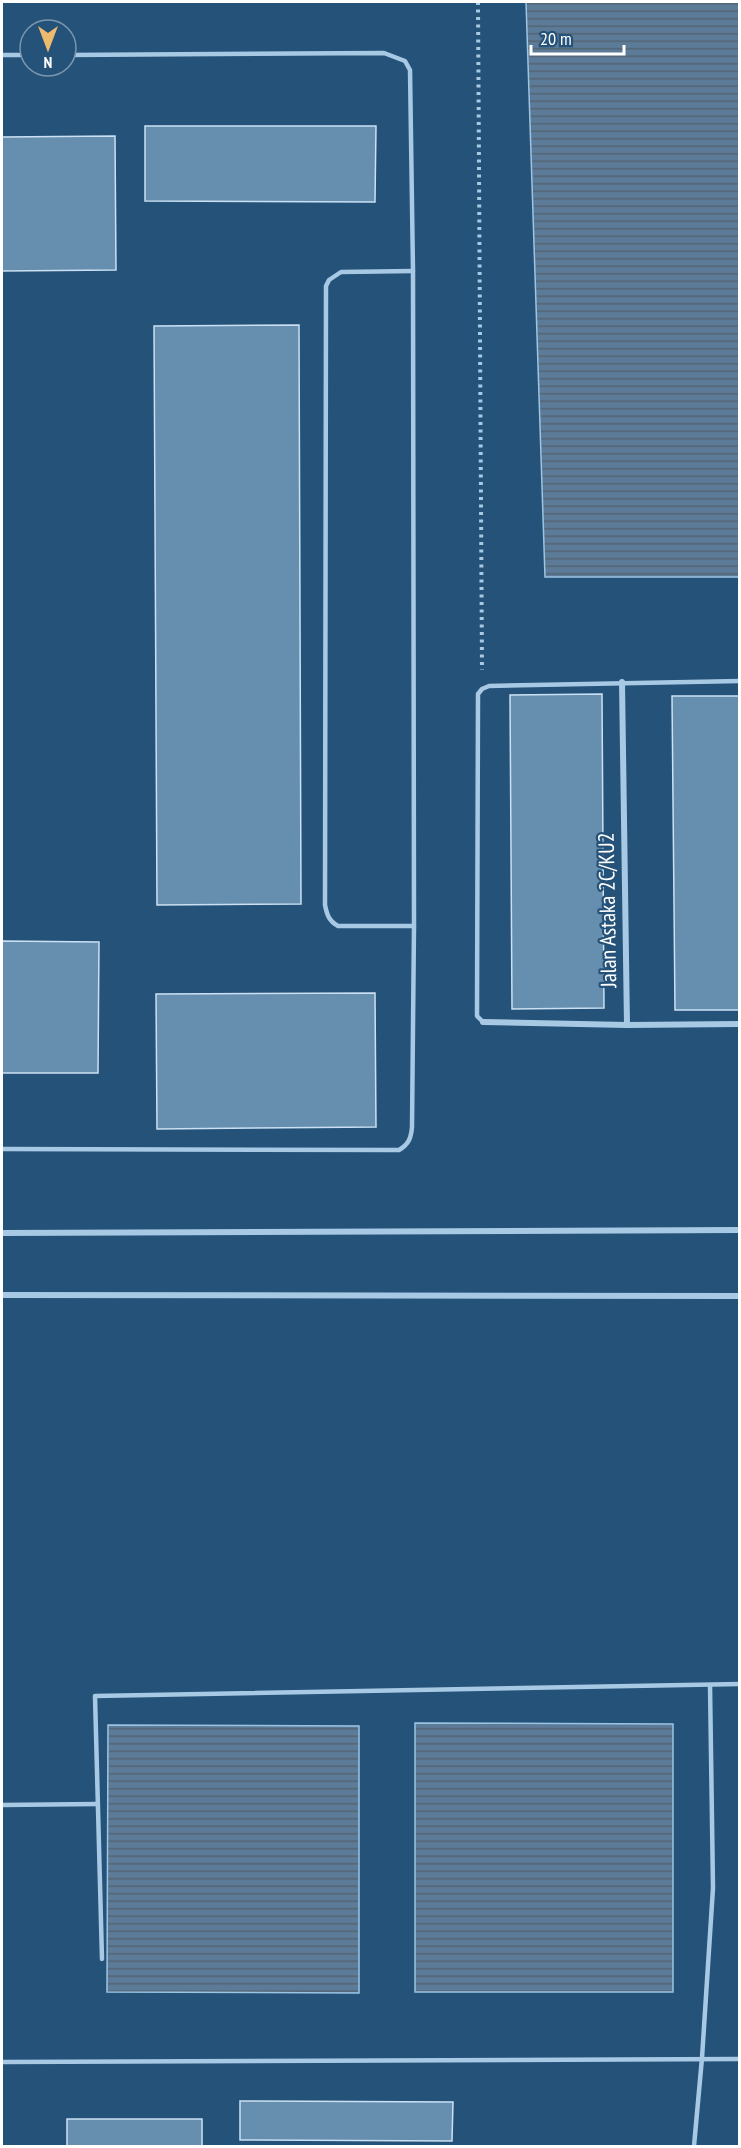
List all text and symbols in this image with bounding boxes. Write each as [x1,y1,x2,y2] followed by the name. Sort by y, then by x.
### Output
[18,18,78,78] north arrow
[531,18,624,56] scale bar
[540,27,572,50] text: 20 m
[44,53,52,73] text: N
[592,832,622,989] street label: Jalan Astaka 2C/KU2

